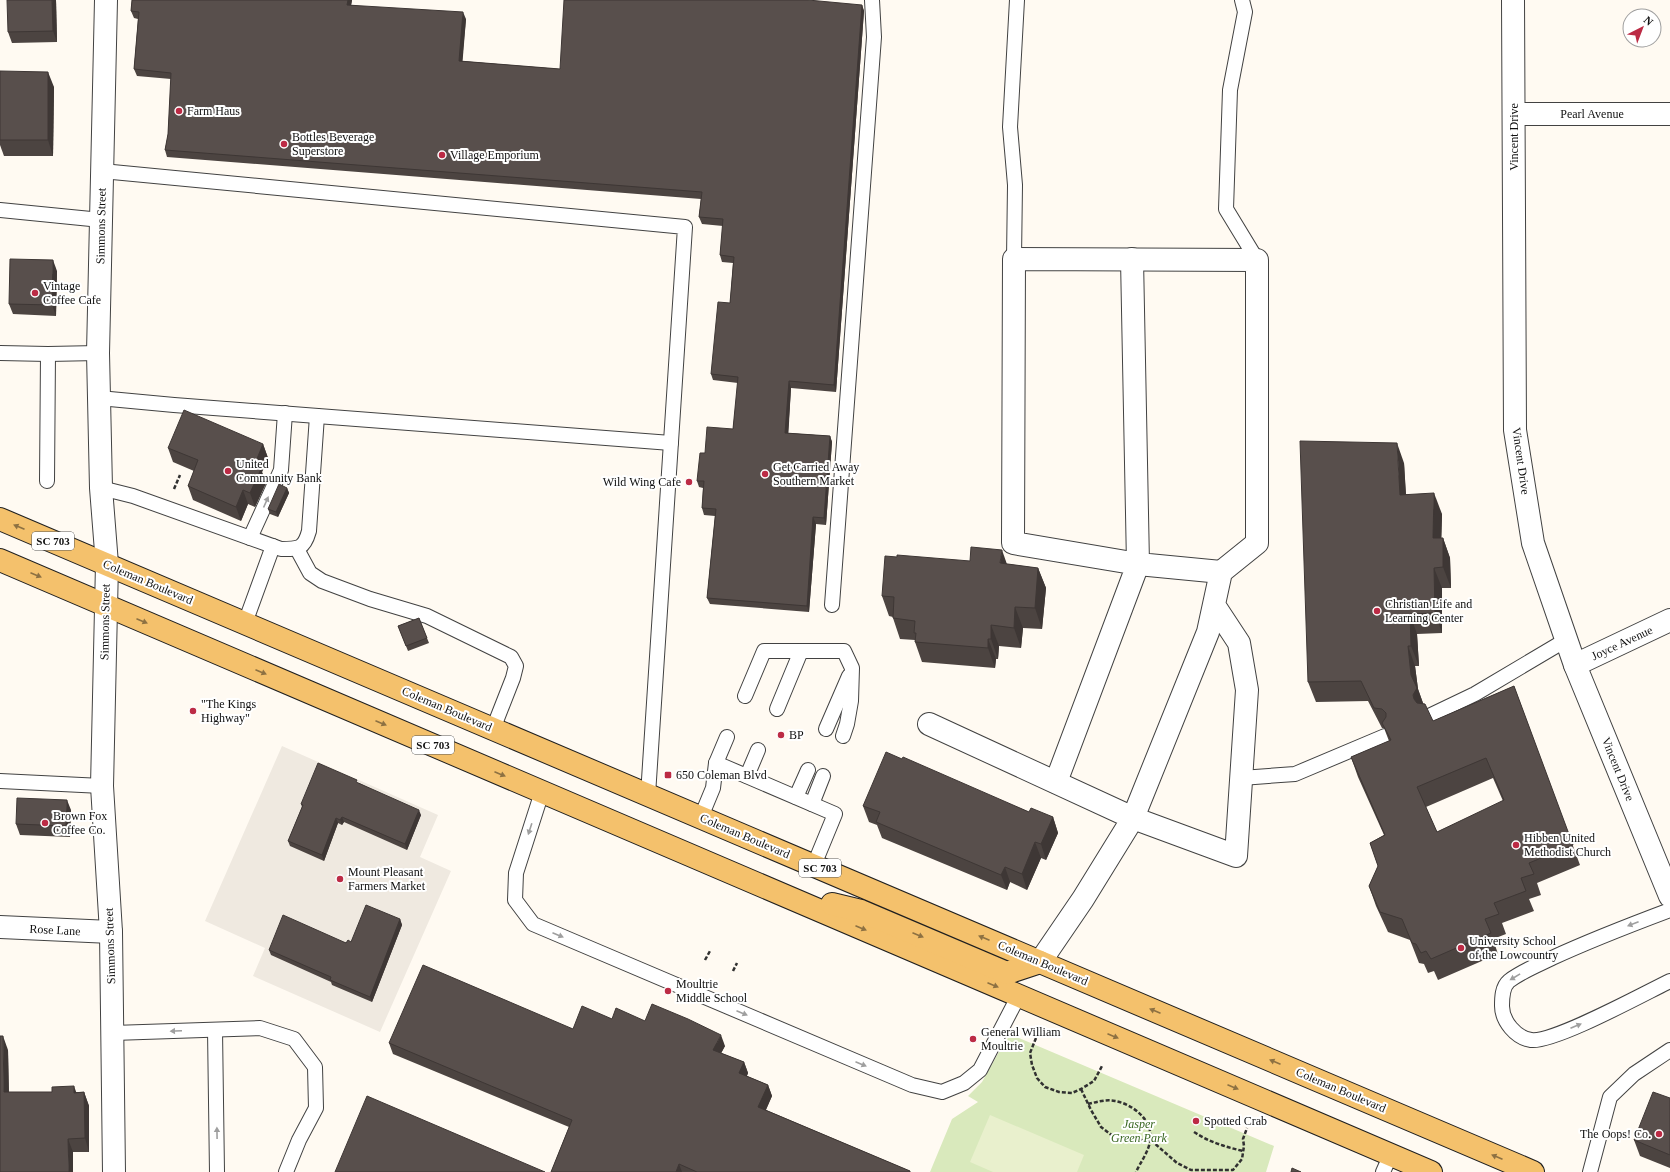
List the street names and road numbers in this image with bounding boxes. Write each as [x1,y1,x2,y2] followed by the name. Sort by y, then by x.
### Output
[1507,103,1521,171] street label: Vincent Drive
[1560,107,1624,121] street label: Pearl Avenue
[93,187,109,264] street label: Simmons Street
[1509,427,1533,495] street label: Vincent Drive
[32,532,74,550] road number: SC 703
[101,557,195,607] street label: Coleman Boulevard
[97,583,113,660] street label: Simmons Street
[1589,623,1655,663] street label: Joyce Avenue
[400,684,494,734] street label: Coleman Boulevard
[1599,735,1637,803] street label: Vincent Drive
[412,736,454,754] road number: SC 703
[698,811,792,861] street label: Coleman Boulevard
[799,859,841,877] road number: SC 703
[102,907,118,984] street label: Simmons Street
[29,922,81,938] street label: Rose Lane
[996,938,1090,988] street label: Coleman Boulevard
[1294,1065,1388,1115] street label: Coleman Boulevard

